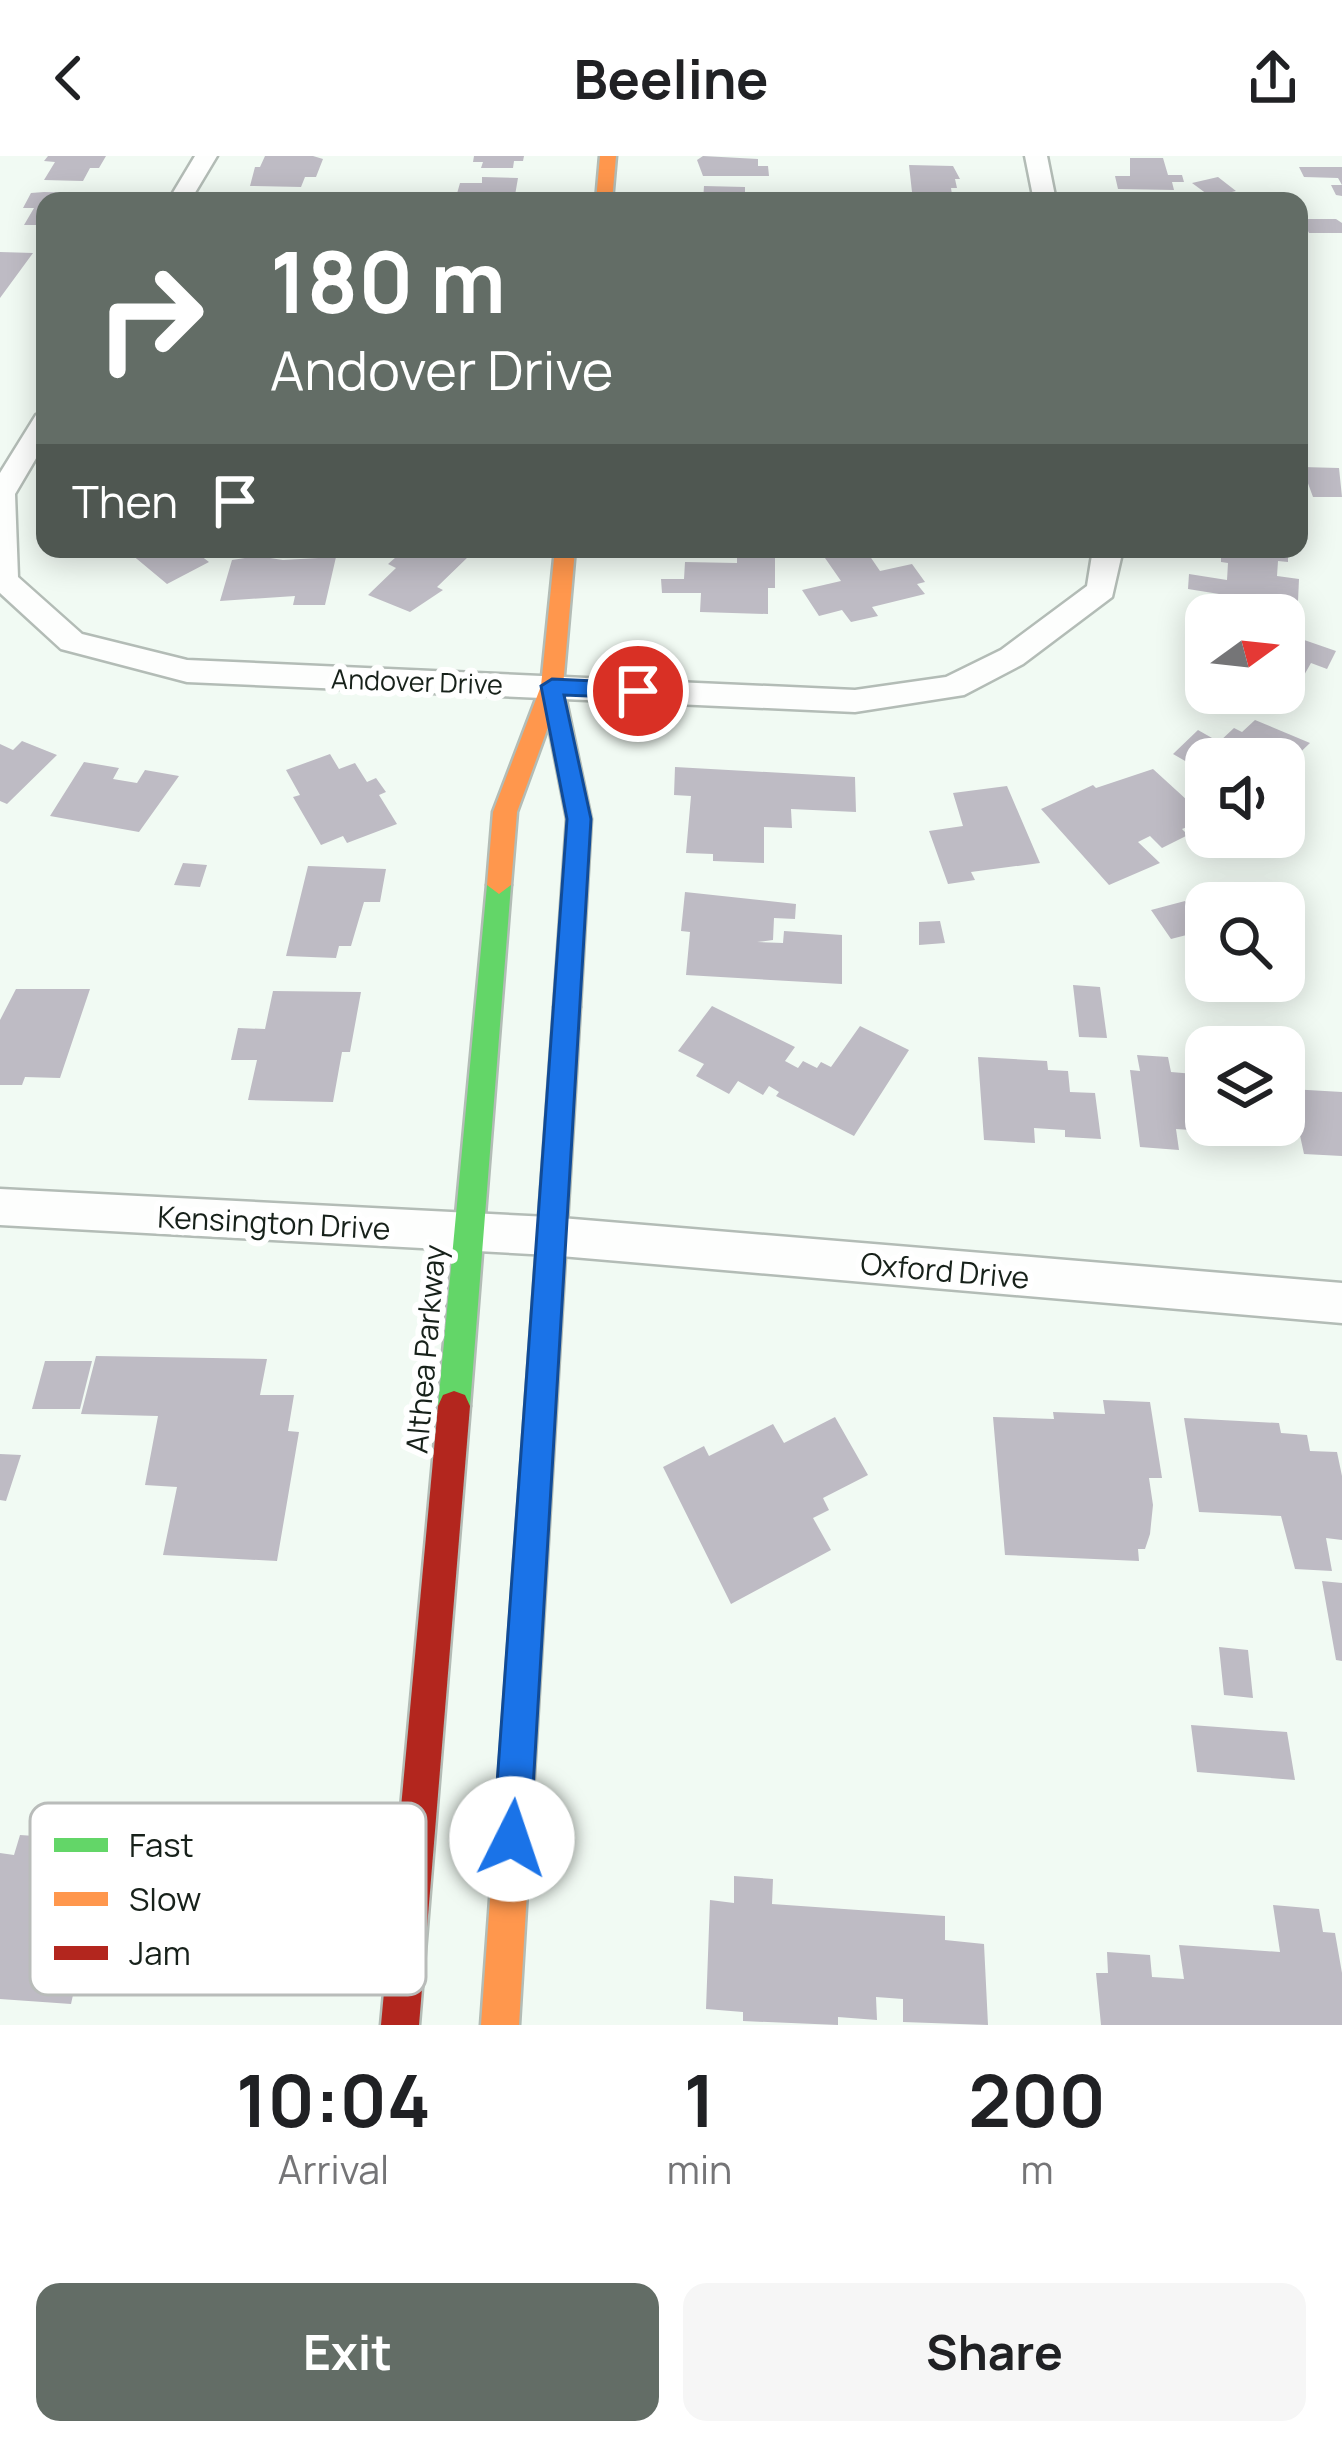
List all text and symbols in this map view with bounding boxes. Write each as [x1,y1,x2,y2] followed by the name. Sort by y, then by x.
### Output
[573,41,769,115] text: Beeline
[36,45,102,111] icon: back
[1240,45,1306,111] icon: share
[270,223,506,338] text: 180 m
[72,240,228,396] icon: right
[270,332,613,406] text: Andover Drive
[202,468,268,534] icon: arrive
[72,470,178,532] text: Then
[1185,594,1305,714] north arrow
[1185,594,1305,1146] map controls
[587,640,689,742] pin
[605,658,671,724] icon: arrive
[331,660,503,702] street label: Andover Drive
[1185,738,1305,858] button: sound
[1185,882,1305,1002] button: search
[1185,1026,1305,1146] button: layers
[157,1195,391,1249] street label: Kensington Drive
[859,1242,1031,1298] street label: Oxford Drive
[395,1243,455,1455] street label: Althea Parkway
[449,1776,575,1902] position arrow
[30,1803,426,1995] legend
[129,1822,194,1867] text: Fast
[129,1876,201,1921] text: Slow
[129,1930,191,1975] text: Jam
[236,2050,431,2149] text: 10:04
[684,2050,715,2149] text: 1
[968,2050,1106,2149] text: 200
[278,2142,389,2196] text: Arrival
[667,2142,732,2196] text: min
[1021,2142,1054,2196] text: m
[36,2283,659,2421] button: Exit
[683,2283,1306,2421] button: Share

